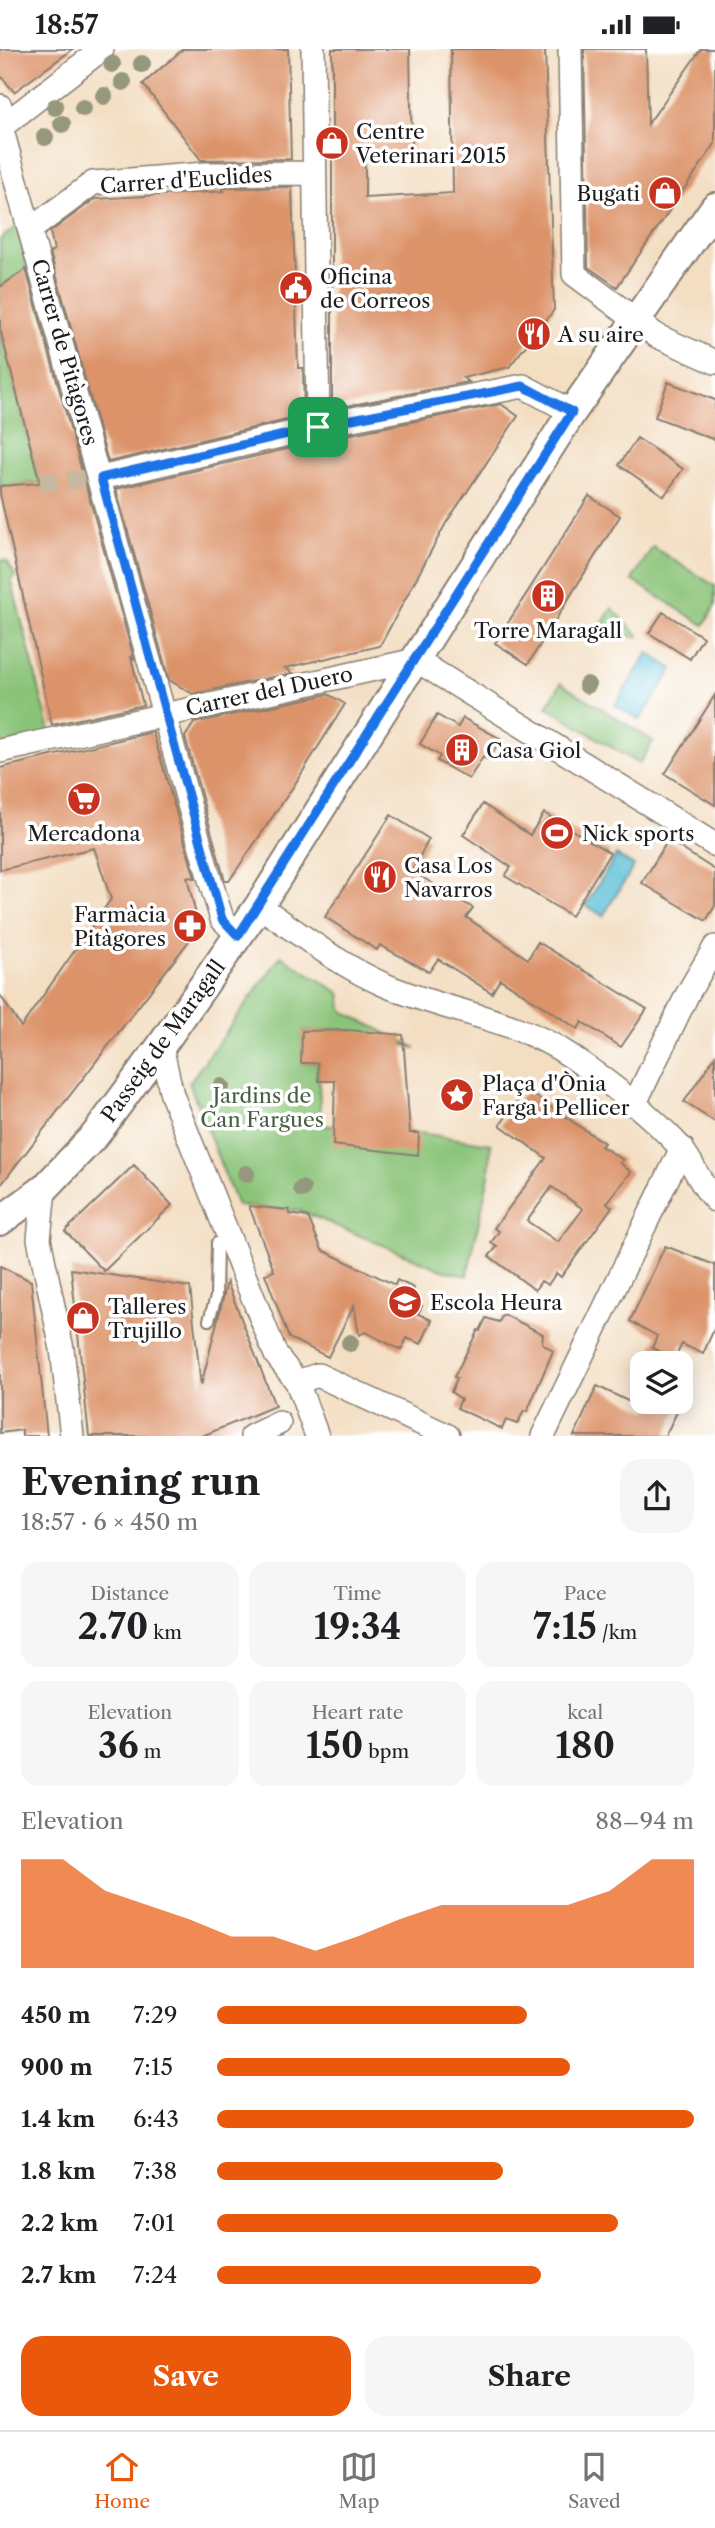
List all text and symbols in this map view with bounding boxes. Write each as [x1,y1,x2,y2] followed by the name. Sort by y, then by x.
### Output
[35,9,98,41] text: 18:57
[355,119,506,168] place label: Centre Veterinari 2015
[313,124,351,162] shop icon: Centre Veterinari 2015
[99,162,273,198] street label: Carrer d'Euclides
[646,174,684,212] shop icon: Bugati
[576,181,640,206] place label: Bugati
[26,256,104,448] street label: Carrer de Pitàgores
[320,264,430,313] place label: Oficina de Correos
[277,269,315,307] public building icon: Oficina de Correos
[515,315,553,353] restaurant icon: A su aire
[557,322,644,347] place label: A su aire
[288,397,348,457] pin
[299,408,337,446] icon: arrive
[529,577,567,615] building icon: Torre Maragall
[474,618,622,643] place label: Torre Maragall
[183,661,355,721] street label: Carrer del Duero
[443,731,481,769] building icon: Casa Giol
[486,738,581,763] place label: Casa Giol
[65,780,103,818] supermarket icon: Mercadona
[538,814,576,852] sports icon: Nick sports
[27,821,141,846] place label: Mercadona
[582,821,694,846] place label: Nick sports
[404,853,493,902] place label: Casa Los Navarros
[361,858,399,896] restaurant icon: Casa Los Navarros
[74,902,167,951] place label: Farmàcia Pitàgores
[171,907,209,945] pharmacy icon: Farmàcia Pitàgores
[96,955,230,1127] street label: Passeig de Maragall
[482,1071,630,1120] place label: Plaça d'Ònia Farga i Pellicer
[438,1076,476,1114] place icon: Plaça d'Ònia Farga i Pellicer
[200,1083,324,1132] park label: Jardins de Can Fargues
[386,1283,424,1321] school or university icon: Escola Heura
[430,1290,563,1315] place label: Escola Heura
[108,1294,187,1343] place label: Talleres Trujillo
[64,1299,102,1337] shop icon: Talleres Trujillo
[630,1351,693,1414] map controls
[630,1351,693,1414] button: layers
[21,1458,261,1505] text: Evening run
[620,1459,694,1533] button: share
[21,1508,198,1536] text: 18:57 · 6 × 450 m
[91,1582,169,1605] text: Distance
[333,1582,382,1605] text: Time
[564,1582,607,1605] text: Pace
[78,1605,148,1648] text: 2.70
[314,1605,401,1648] text: 19:34
[533,1605,597,1648] text: 7:15
[148,1621,182,1644] text: km
[597,1621,637,1644] text: /km
[87,1701,172,1724] text: Elevation
[312,1701,403,1724] text: Heart rate
[567,1701,603,1724] text: kcal
[98,1724,139,1767] text: 36
[306,1724,363,1767] text: 150
[555,1724,615,1767] text: 180
[139,1740,162,1763] text: m
[363,1740,409,1763] text: bpm
[21,1807,124,1835] text: Elevation
[595,1807,694,1835] text: 88–94 m
[21,2001,91,2029] text: 450 m
[133,2001,177,2029] text: 7:29
[21,2053,93,2081] text: 900 m
[133,2053,173,2081] text: 7:15
[21,2105,95,2133] text: 1.4 km
[133,2105,179,2133] text: 6:43
[21,2157,96,2185] text: 1.8 km
[133,2157,177,2185] text: 7:38
[21,2209,98,2237] text: 2.2 km
[133,2209,175,2237] text: 7:01
[21,2261,97,2289] text: 2.7 km
[133,2261,177,2289] text: 7:24
[21,2336,351,2416] button: Save
[365,2336,694,2416] button: Share
[94,2448,150,2513] tab: Home
[339,2448,379,2513] tab: Map
[568,2448,621,2513] tab: Saved

